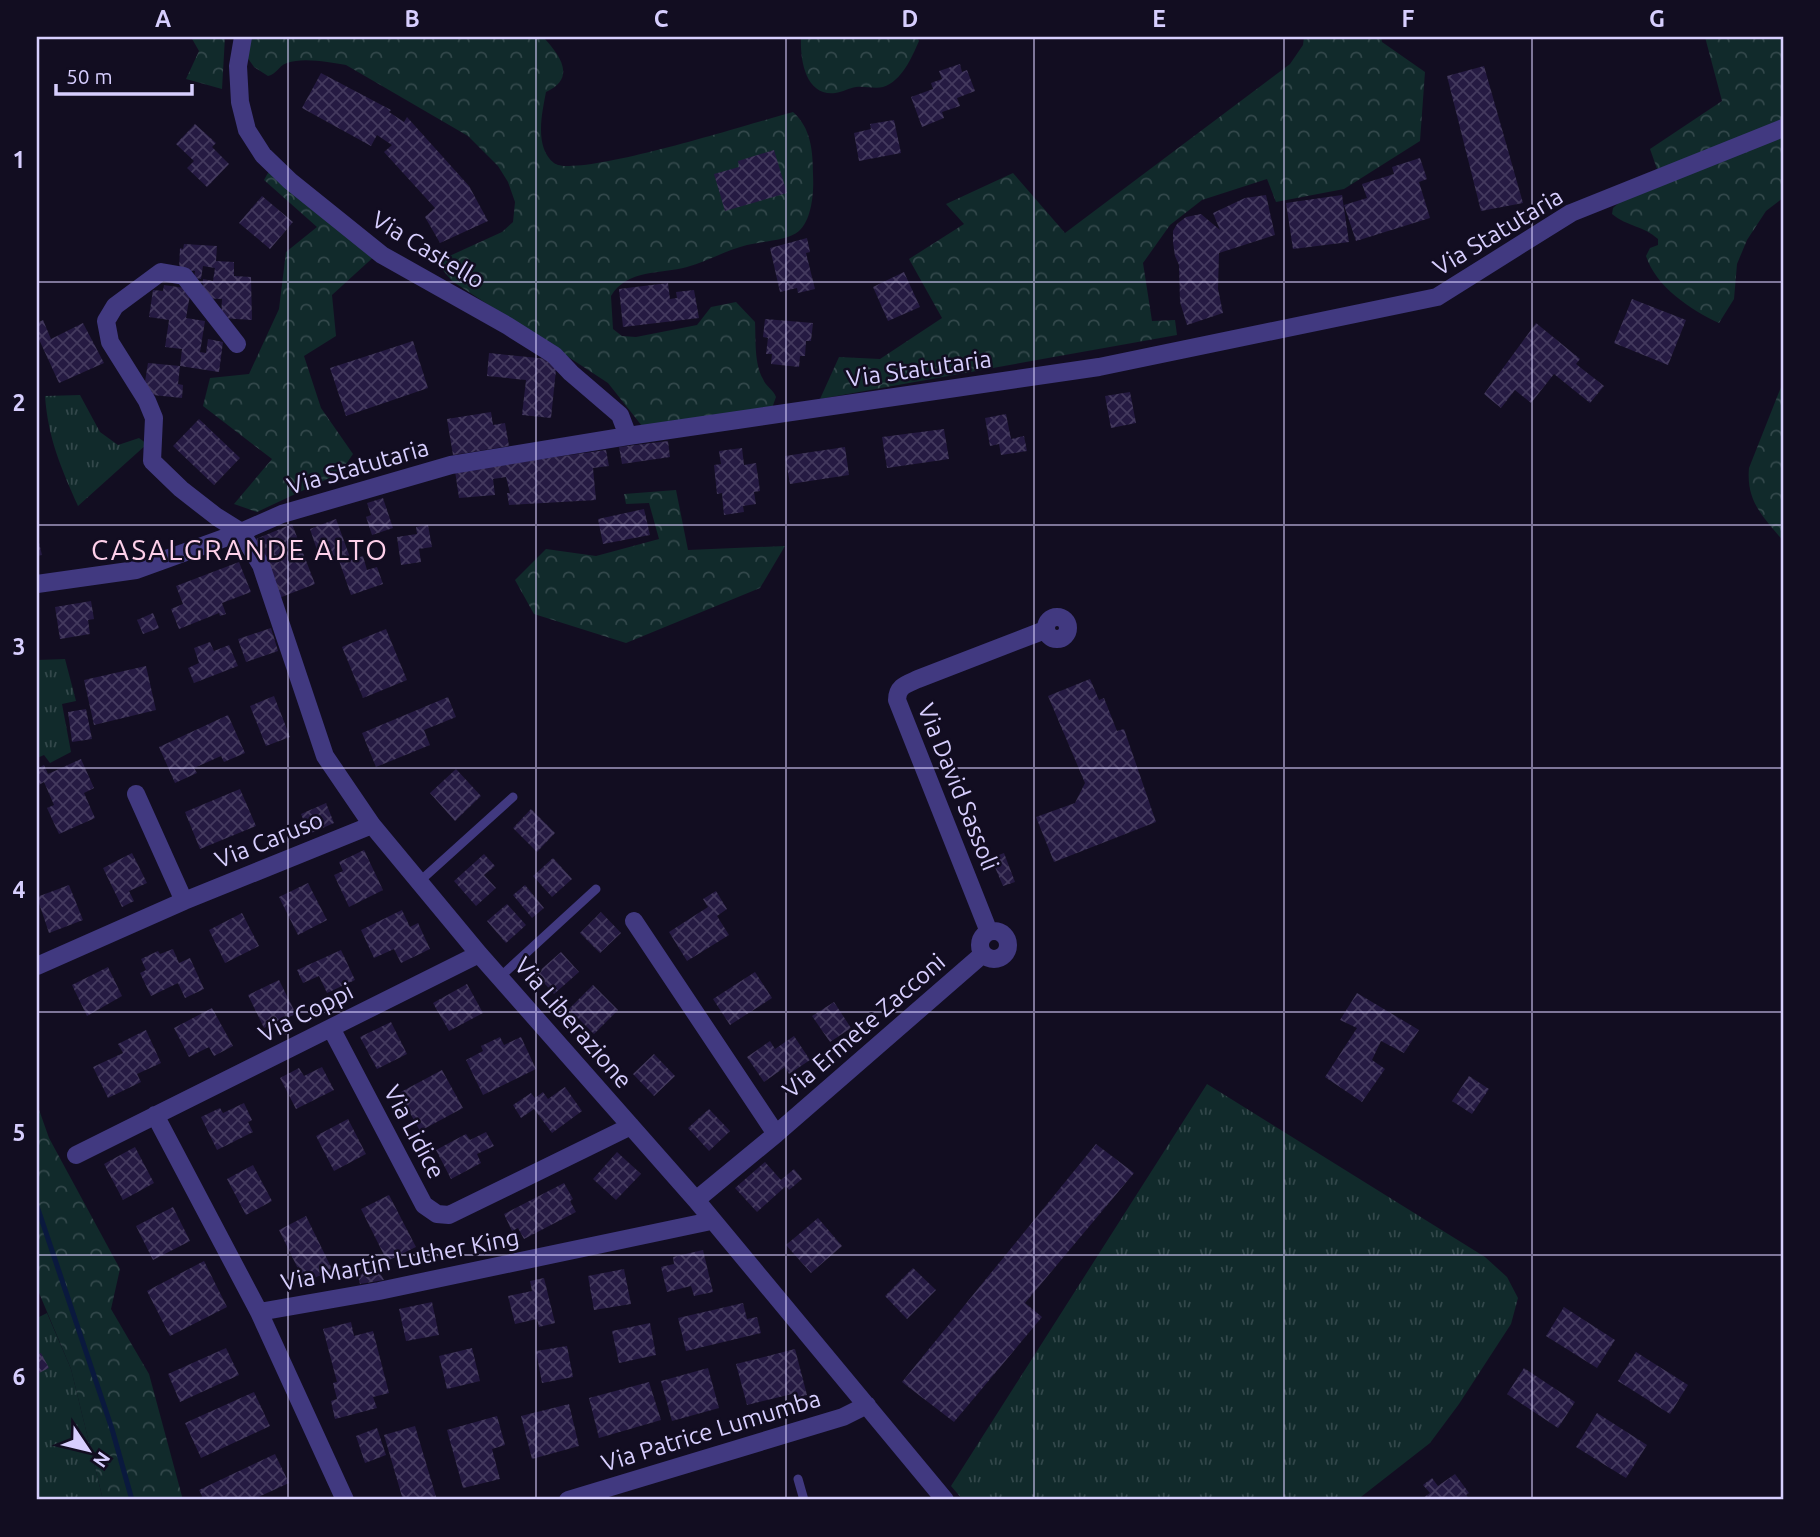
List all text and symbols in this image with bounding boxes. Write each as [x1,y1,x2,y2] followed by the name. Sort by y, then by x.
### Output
[155,6,171,31] text: A
[404,6,420,31] text: B
[654,6,669,31] text: C
[902,6,918,31] text: D
[1152,6,1166,31] text: E
[1402,6,1415,31] text: F
[1649,6,1665,31] text: G
[56,52,192,96] scale bar
[66,64,113,88] text: 50 m
[13,147,25,172] text: 1
[1428,182,1567,281] street label: Via Statutaria
[367,205,489,294] street label: Via Castello
[845,345,993,392] street label: Via Statutaria
[13,390,25,415] text: 2
[284,433,432,500] street label: Via Statutaria
[91,534,389,565] district label: CASALGRANDE ALTO
[13,634,25,659] text: 3
[913,699,1004,874] street label: Via David Sassoli
[211,806,327,873] street label: Via Caruso
[13,877,26,902] text: 4
[777,948,950,1103] street label: Via Ermete Zacconi
[509,952,637,1094] street label: Via Liberazione
[254,977,357,1048] street label: Via Coppi
[379,1080,450,1183] street label: Via Lidice
[13,1120,25,1145] text: 5
[279,1223,521,1296] street label: Via Martin Luther King
[13,1364,26,1389] text: 6
[598,1384,824,1477] street label: Via Patrice Lumumba
[52,1414,122,1484] north arrow
[89,1448,115,1472] text: N

